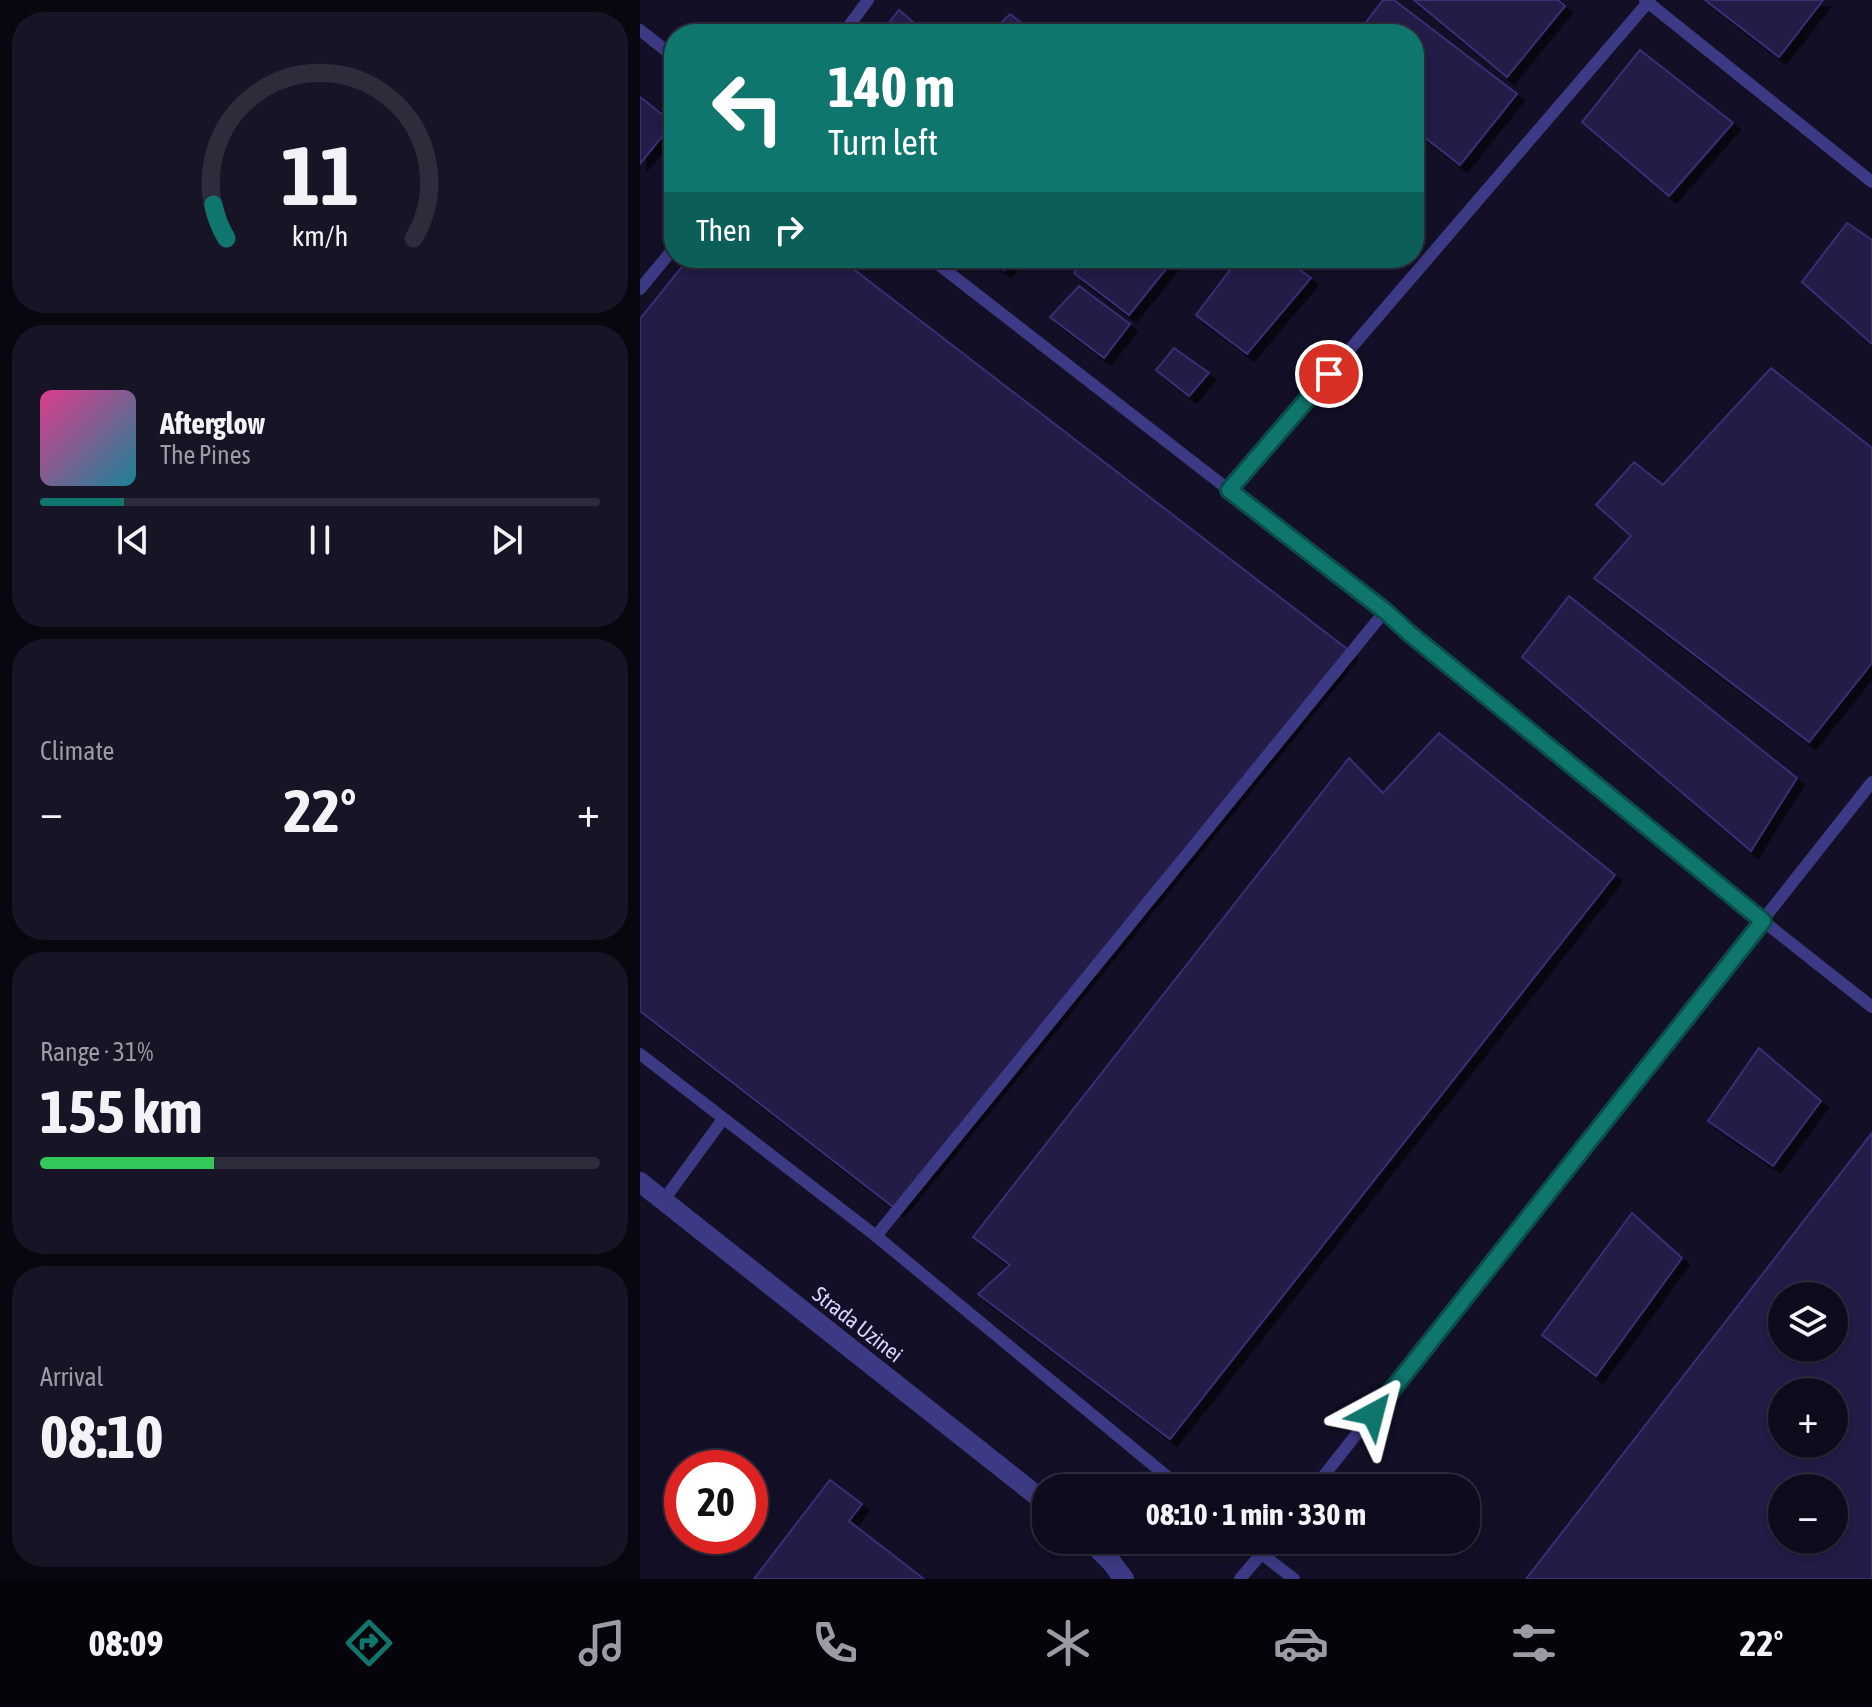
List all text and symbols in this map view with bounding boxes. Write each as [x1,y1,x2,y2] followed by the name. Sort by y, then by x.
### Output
[828,55,955,119] text: 140 m
[696,56,800,160] icon: left
[828,121,938,163] text: Turn left
[281,126,359,222] text: 11
[767,208,811,252] icon: right
[696,213,751,247] text: Then
[292,219,348,252] text: km/h
[1295,340,1363,408] pin
[1307,352,1351,396] icon: arrive
[160,406,265,440] text: Afterglow
[160,440,251,470] text: The Pines
[111,518,155,562] icon: previous
[298,518,342,562] icon: pause
[485,518,529,562] icon: next
[40,736,114,766] text: Climate
[284,776,356,845] text: 22°
[40,786,63,836] text: −
[577,786,600,836] text: +
[40,1037,153,1067] text: Range · 31%
[40,1077,202,1146] text: 155 km
[808,1281,908,1367] street label: Strada Uzinei
[1768,1282,1848,1554] map controls
[1768,1282,1848,1362] button: layers
[40,1362,104,1392] text: Arrival
[1331,1372,1415,1456] position arrow
[1768,1378,1848,1458] button: +
[40,1402,163,1471] text: 08:10
[664,1450,768,1554] speed limit sign: 20
[1768,1474,1848,1554] button: −
[1146,1497,1366,1531] text: 08:10 · 1 min · 330 m
[341,1615,397,1671] icon: directions
[574,1615,630,1671] icon: music
[807,1615,863,1671] icon: phone
[1040,1615,1096,1671] icon: climate
[1273,1615,1329,1671] icon: car
[1506,1615,1562,1671] icon: filters
[89,1622,163,1664] text: 08:09
[1740,1622,1783,1664] text: 22°

